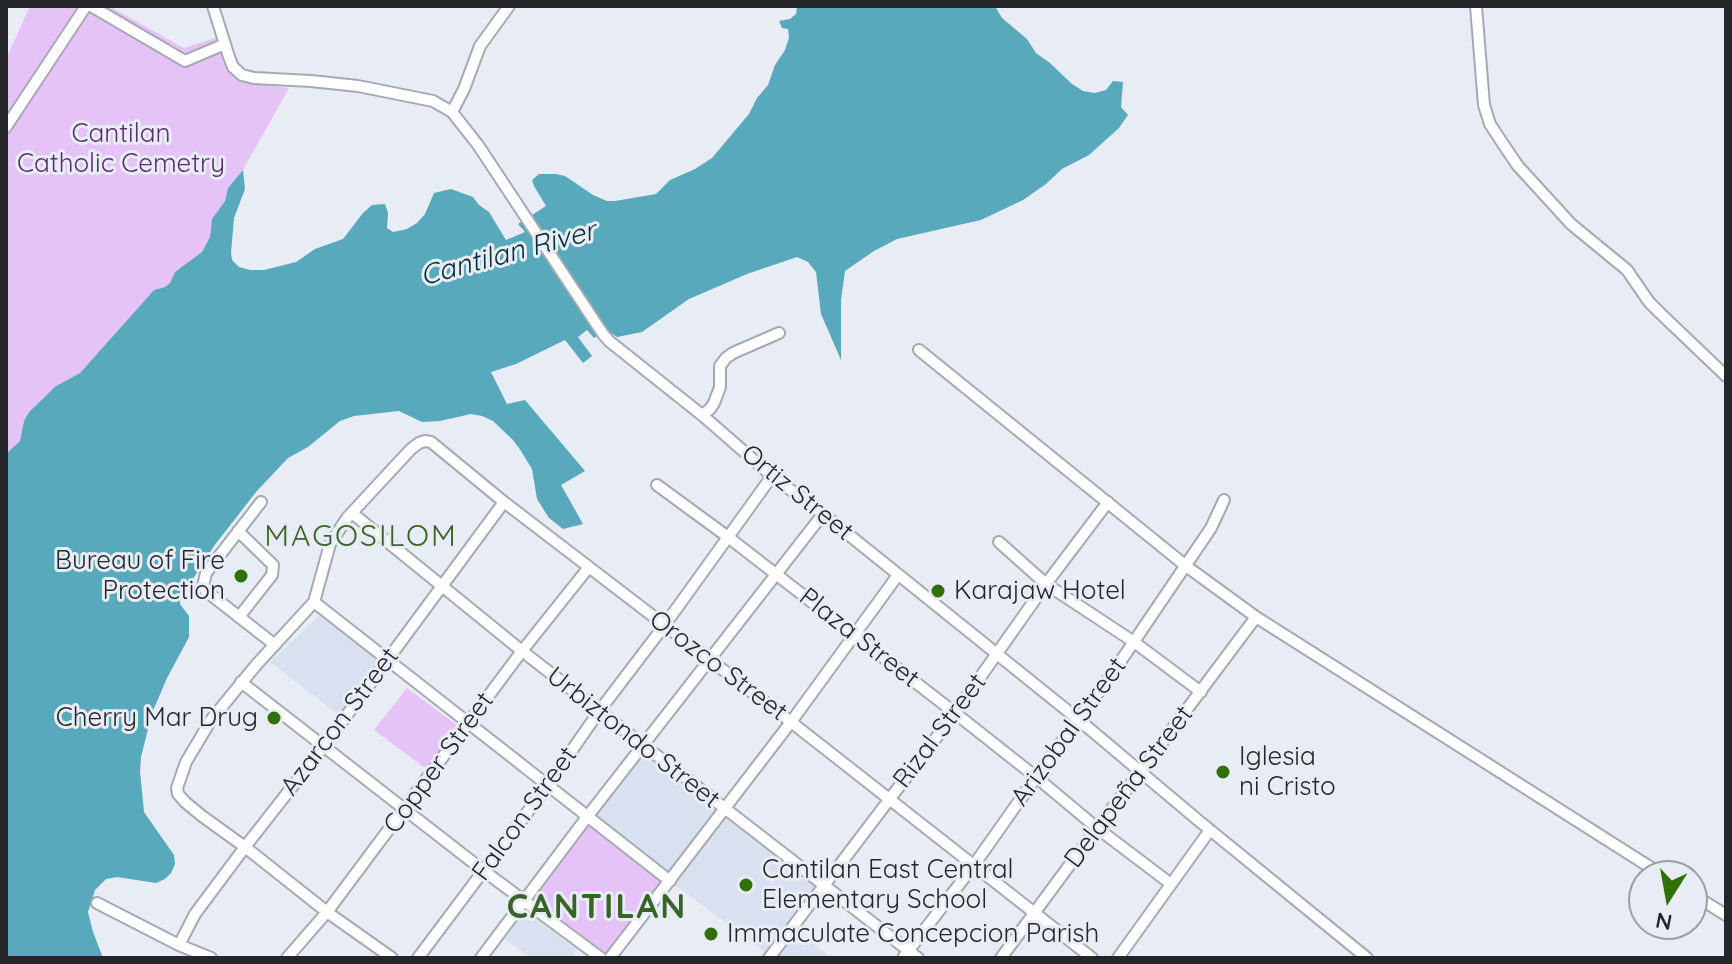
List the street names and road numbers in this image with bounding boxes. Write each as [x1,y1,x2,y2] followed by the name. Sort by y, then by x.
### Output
[735,438,859,548] street label: Ortiz Street
[793,582,925,694] street label: Plaza Street
[643,604,793,728] street label: Orozco Street
[274,642,406,802] street label: Azarcon Street
[1005,652,1133,812] street label: Arizobal Street
[540,661,726,815] street label: Urbiztondo Street
[887,668,993,794] street label: Rizal Street
[377,686,501,840] street label: Copper Street
[1058,700,1200,874] street label: Delapeña Street
[466,741,584,887] street label: Falcon Street

